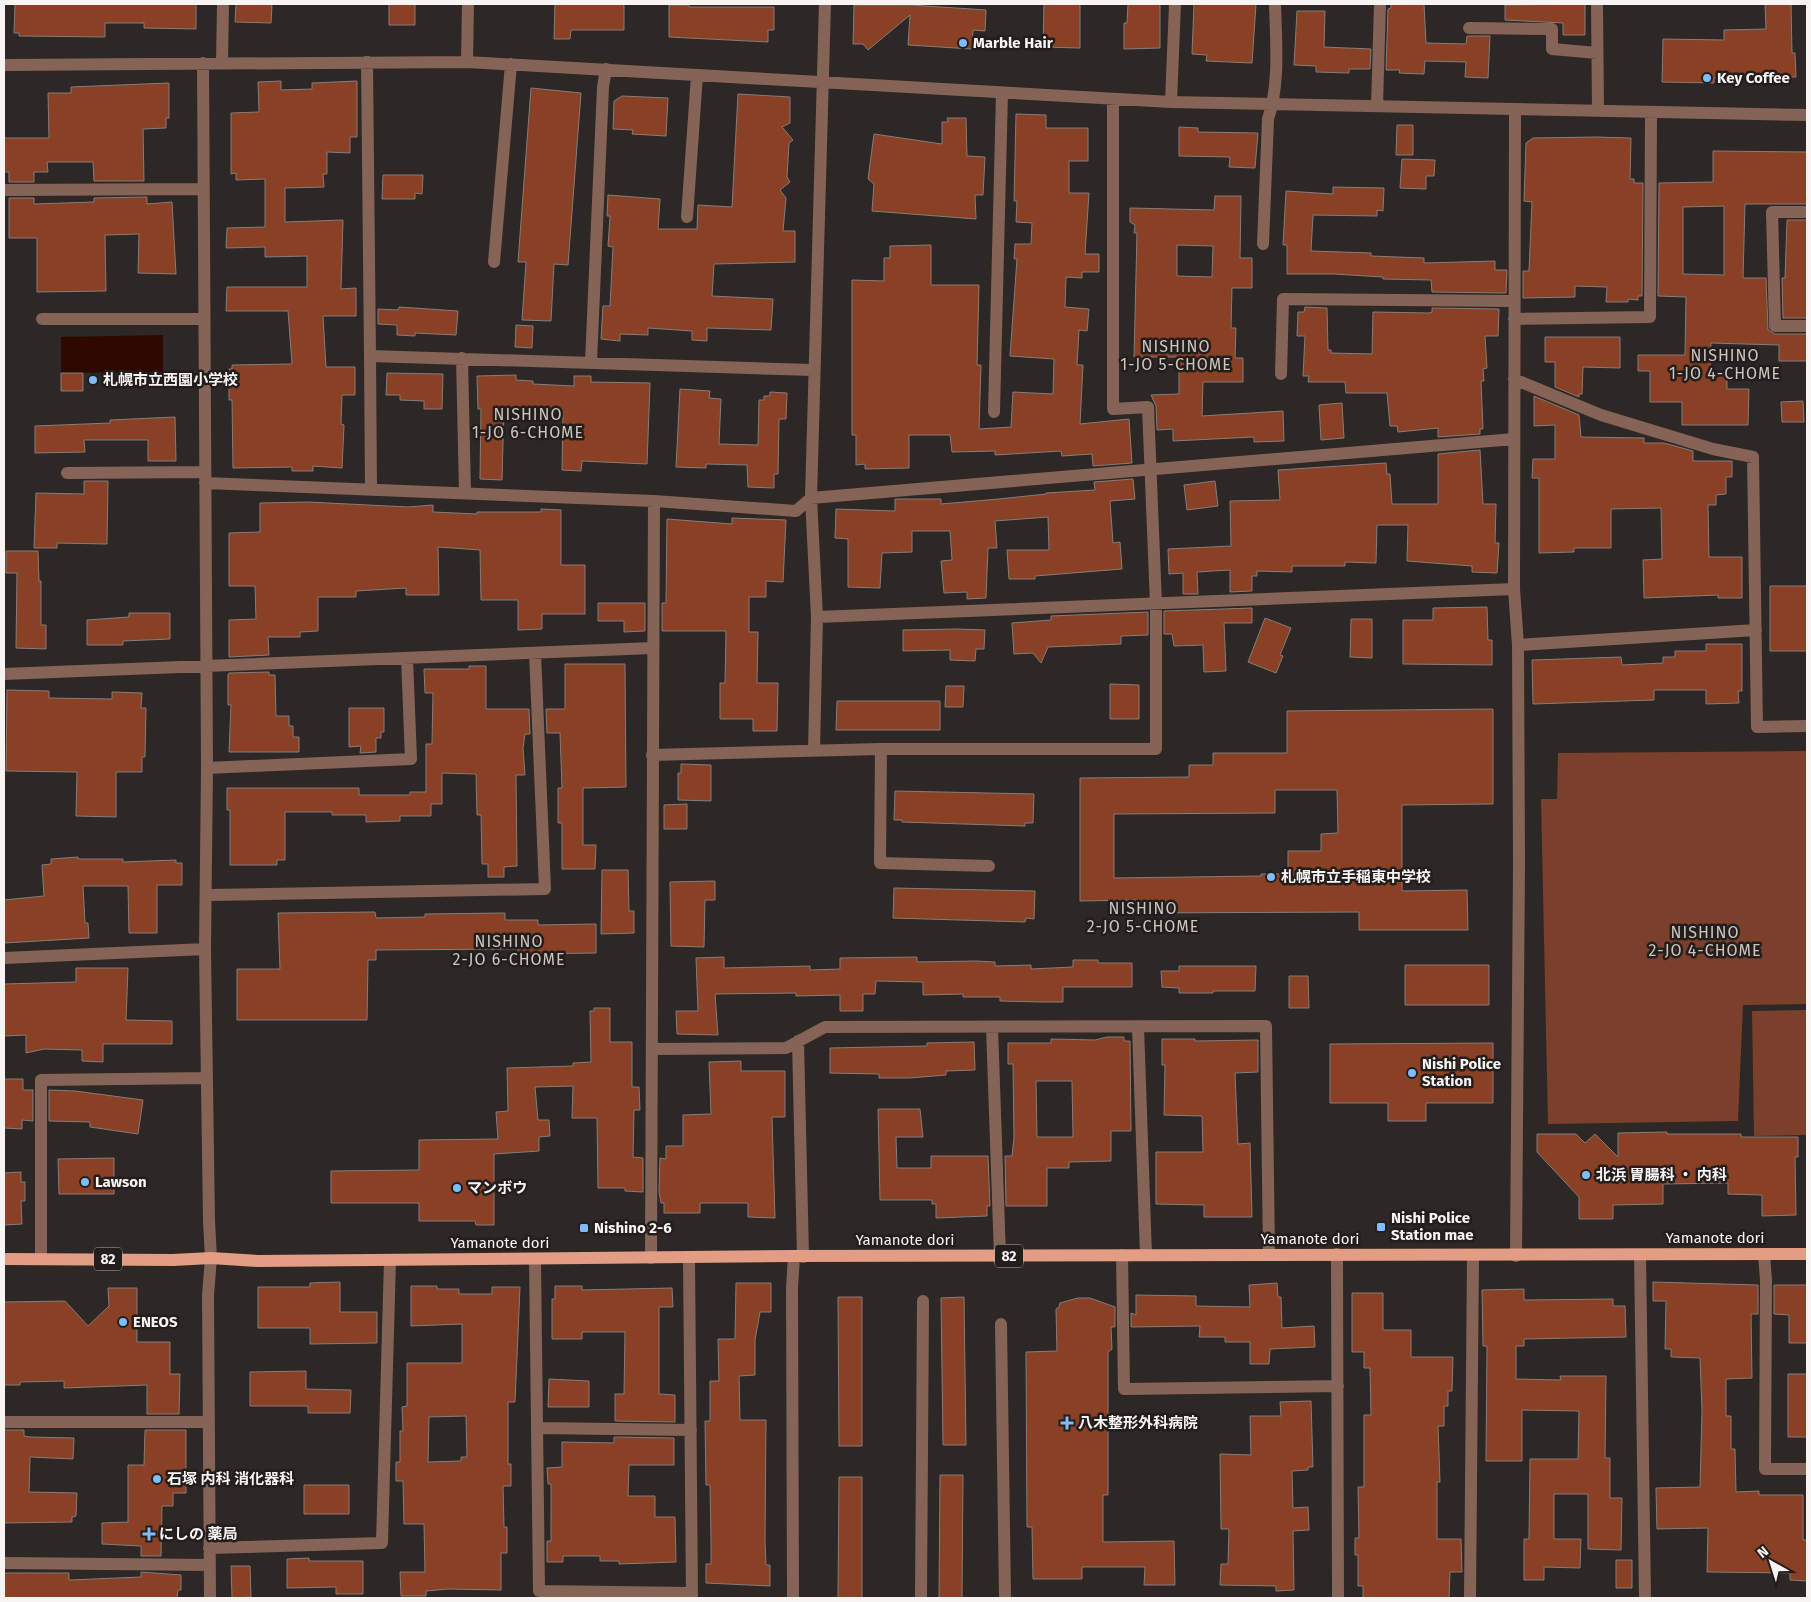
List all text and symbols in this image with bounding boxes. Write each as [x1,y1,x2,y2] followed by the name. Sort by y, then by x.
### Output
[973,34,1054,52] place label: Marble Hair
[957,37,969,49] marker: Marble Hair
[1717,69,1790,87] place label: Key Coffee
[1701,72,1713,84] marker: Key Coffee
[1120,337,1232,374] district label: NISHINO 1-JO 5-CHOME
[1669,346,1781,383] district label: NISHINO 1-JO 4-CHOME
[103,371,238,389] place label: 札幌市立西園小学校
[87,374,99,386] marker: 札幌市立西園小学校
[472,405,584,442] district label: NISHINO 1-JO 6-CHOME
[1281,868,1431,886] place label: 札幌市立手稲東中学校
[1265,871,1277,883] marker: 札幌市立手稲東中学校
[1087,899,1199,936] district label: NISHINO 2-JO 5-CHOME
[1648,923,1762,960] district label: NISHINO 2-JO 4-CHOME
[452,932,566,969] district label: NISHINO 2-JO 6-CHOME
[1422,1055,1501,1090] place label: Nishi Police Station
[1406,1067,1418,1079] marker: Nishi Police Station
[1596,1166,1727,1184] place label: 北浜 胃腸科 ・ 内科
[1580,1169,1592,1181] marker: 北浜 胃腸科 ・ 内科
[95,1173,147,1191] place label: Lawson
[79,1176,91,1188] marker: Lawson
[467,1179,527,1197] place label: マンボウ
[451,1182,463,1194] marker: マンボウ
[1391,1209,1474,1244] place label: Nishi Police Station mae
[594,1219,672,1237] place label: Nishino 2-6
[1375,1221,1387,1233] marker: Nishi Police Station mae
[578,1222,590,1234] marker: Nishino 2-6
[1666,1229,1764,1247] street label: Yamanote dori
[1261,1230,1359,1248] street label: Yamanote dori
[856,1231,954,1249] street label: Yamanote dori
[451,1234,549,1252] street label: Yamanote dori
[995,1244,1023,1268] road number: 82
[94,1248,122,1270] road number: 82
[133,1313,178,1331] place label: ENEOS
[117,1316,129,1328] marker: ENEOS
[1078,1414,1198,1432] place label: 八木整形外科病院
[1060,1416,1074,1430] marker: 八木整形外科病院
[167,1470,294,1488] place label: 石塚 内科 消化器科
[151,1473,163,1485] marker: 石塚 内科 消化器科
[159,1525,238,1543] place label: にしの 薬局
[143,1528,155,1540] marker: にしの 薬局
[1746,1537,1796,1587] north arrow
[1754,1543,1772,1562] text: N

